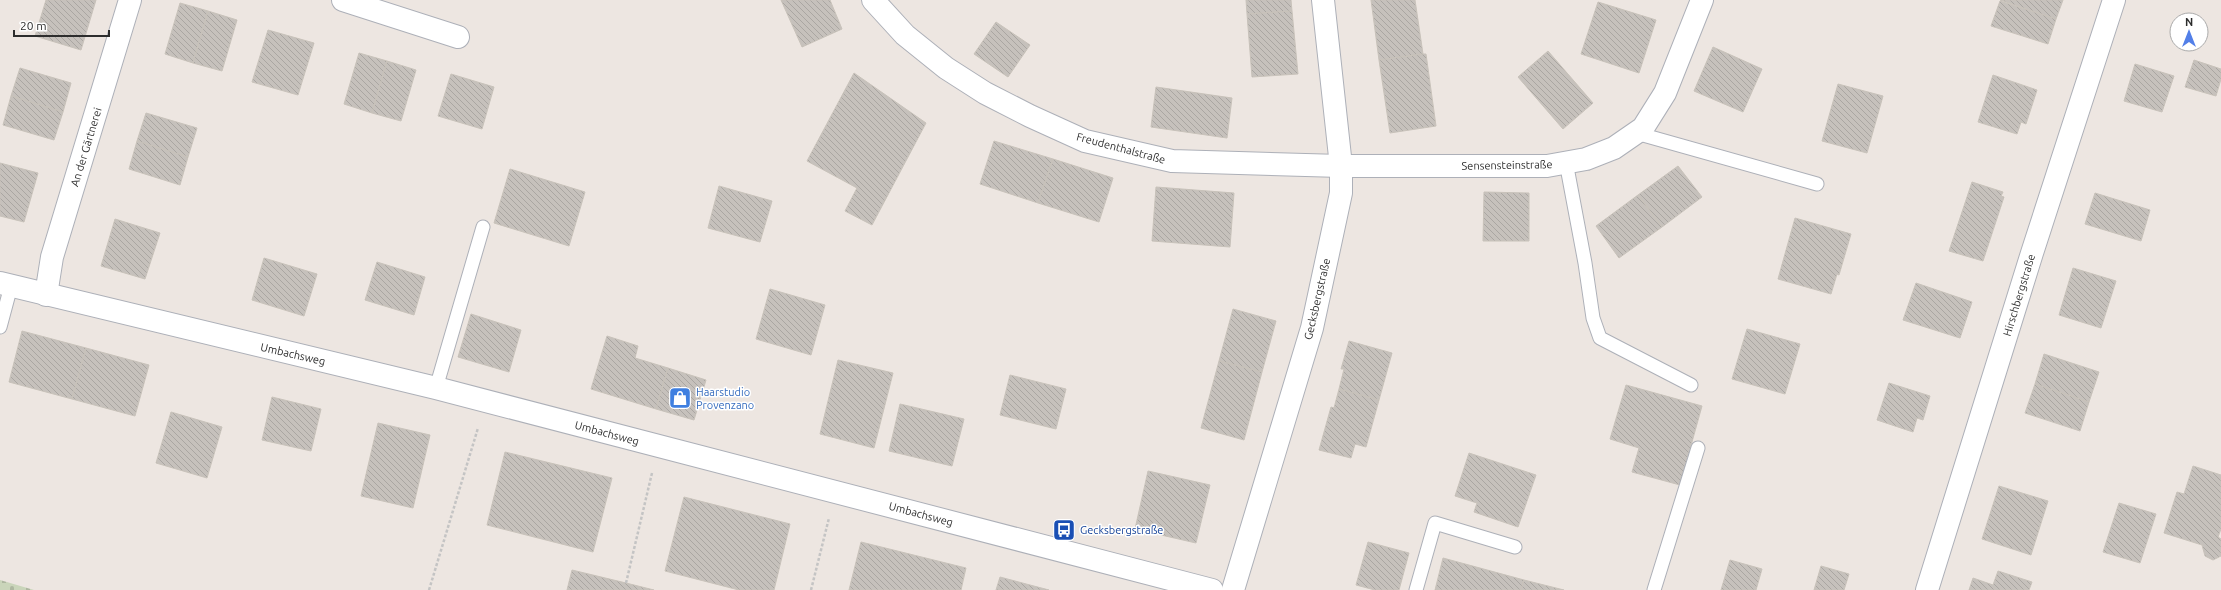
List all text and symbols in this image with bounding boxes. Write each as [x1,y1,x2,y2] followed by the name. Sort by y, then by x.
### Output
[14,12,109,38] scale bar
[2169,12,2209,52] north arrow
[2185,16,2193,28] text: N
[20,19,47,32] text: 20 m
[68,106,104,188] street label: An der Gärtnerei
[1075,130,1167,166] street label: Freudenthalstraße
[1461,158,1553,172] street label: Sensensteinstraße
[2001,252,2037,338] street label: Hirschbergstraße
[1302,257,1332,341] street label: Gecksbergstraße
[259,341,327,367] street label: Umbachsweg
[667,385,693,411] shop icon: Haarstudio Provenzano
[696,386,754,411] place label: Haarstudio Provenzano
[573,419,641,447] street label: Umbachsweg
[887,500,955,528] street label: Umbachsweg
[1051,517,1077,543] bus stop icon: Gecksbergstraße
[1080,524,1163,536] place label: Gecksbergstraße

